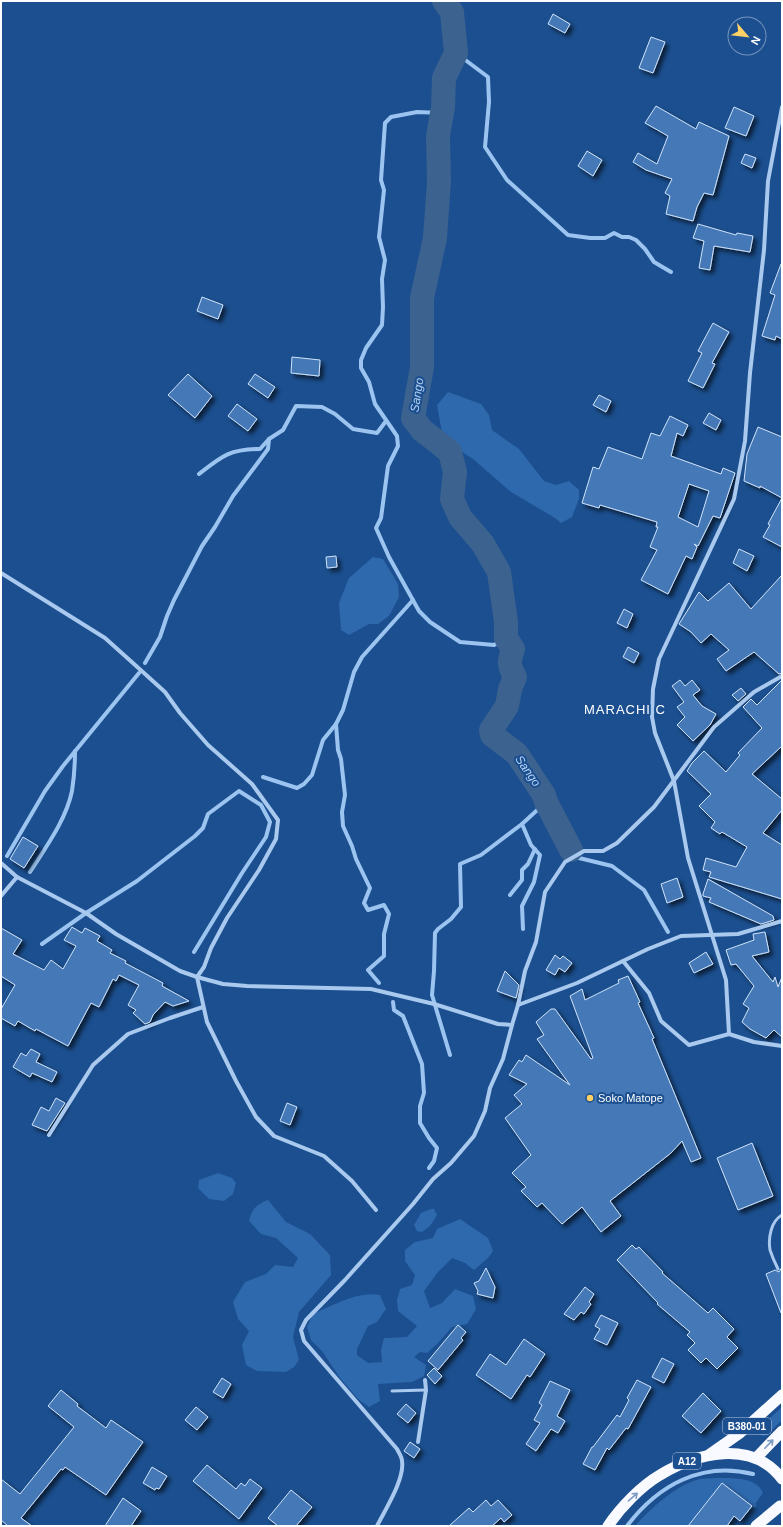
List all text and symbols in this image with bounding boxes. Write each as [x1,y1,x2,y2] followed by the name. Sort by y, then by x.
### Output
[727,16,767,56] north arrow
[749,34,763,47] text: N
[407,376,427,413] water label: Sango
[584,702,666,717] district label: MARACHI C
[512,753,544,789] water label: Sango
[598,1092,663,1104] place label: Soko Matope
[585,1093,595,1103] marker: Soko Matope
[723,1418,771,1434] road number: B380-01
[764,1439,774,1449] one-way arrow
[673,1453,701,1469] road number: A12
[628,1492,638,1501] one-way arrow

